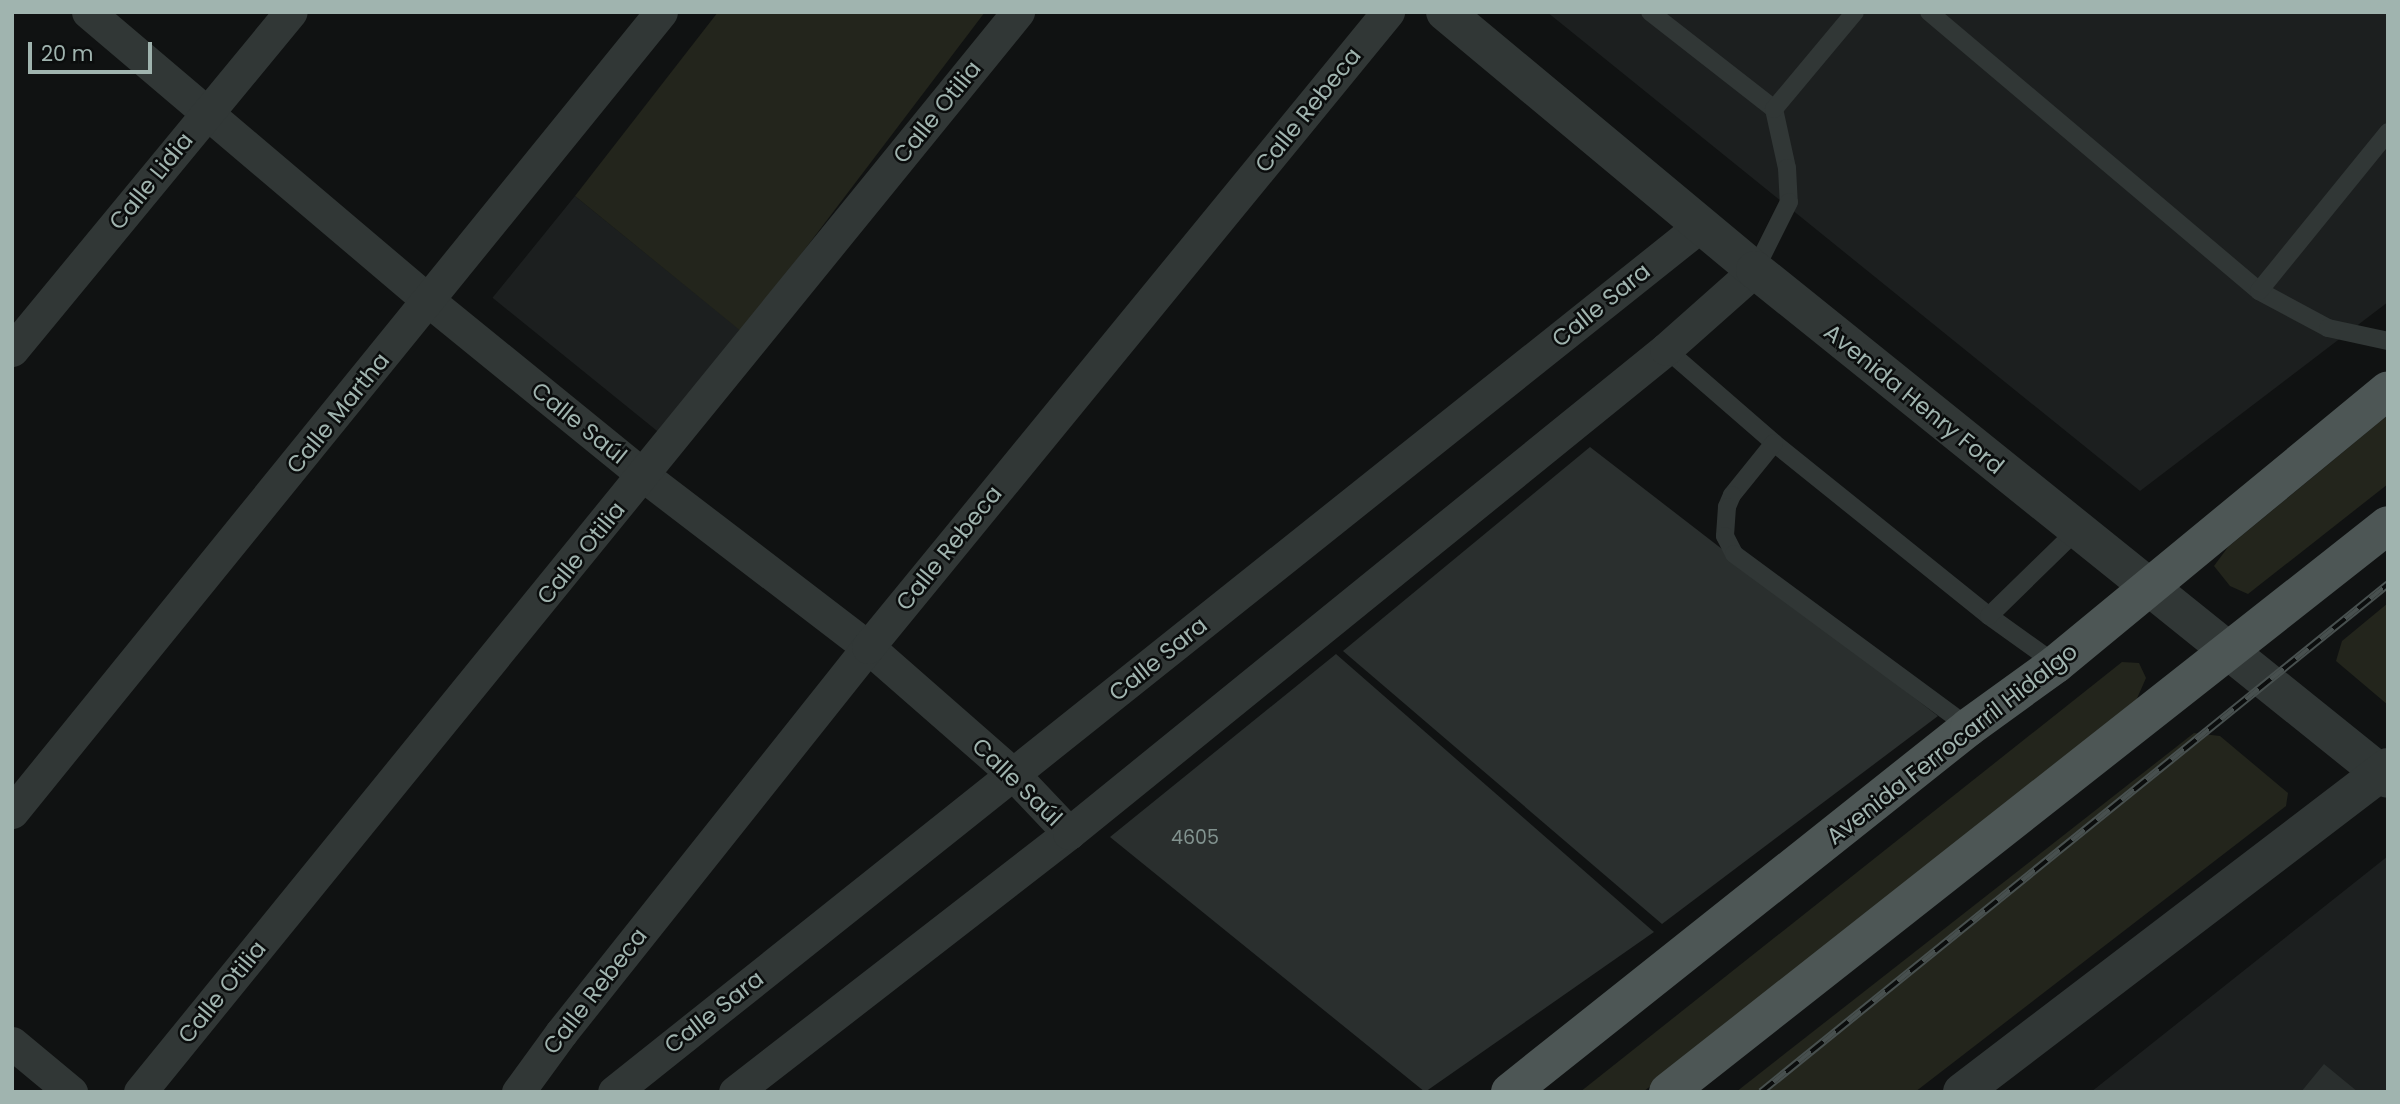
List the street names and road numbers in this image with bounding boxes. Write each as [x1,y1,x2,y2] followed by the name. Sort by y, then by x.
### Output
[1249,42,1367,178] street label: Calle Rebeca
[887,55,987,169] street label: Calle Otilia
[103,127,199,235] street label: Calle Lidia
[1546,257,1656,353] street label: Calle Sara
[1819,318,2009,480] street label: Avenida Henry Ford
[281,347,395,479] street label: Calle Martha
[526,376,632,470] street label: Calle Saúl
[890,480,1008,616] street label: Calle Rebeca
[531,496,631,610] street label: Calle Otilia
[1103,611,1213,707] street label: Calle Sara
[1821,637,2083,851] street label: Avenida Ferrocarril Hidalgo
[966,732,1068,832] street label: Calle Saúl
[537,922,653,1060] street label: Calle Rebeca
[172,935,272,1049] street label: Calle Otilia
[659,965,769,1059] street label: Calle Sara

